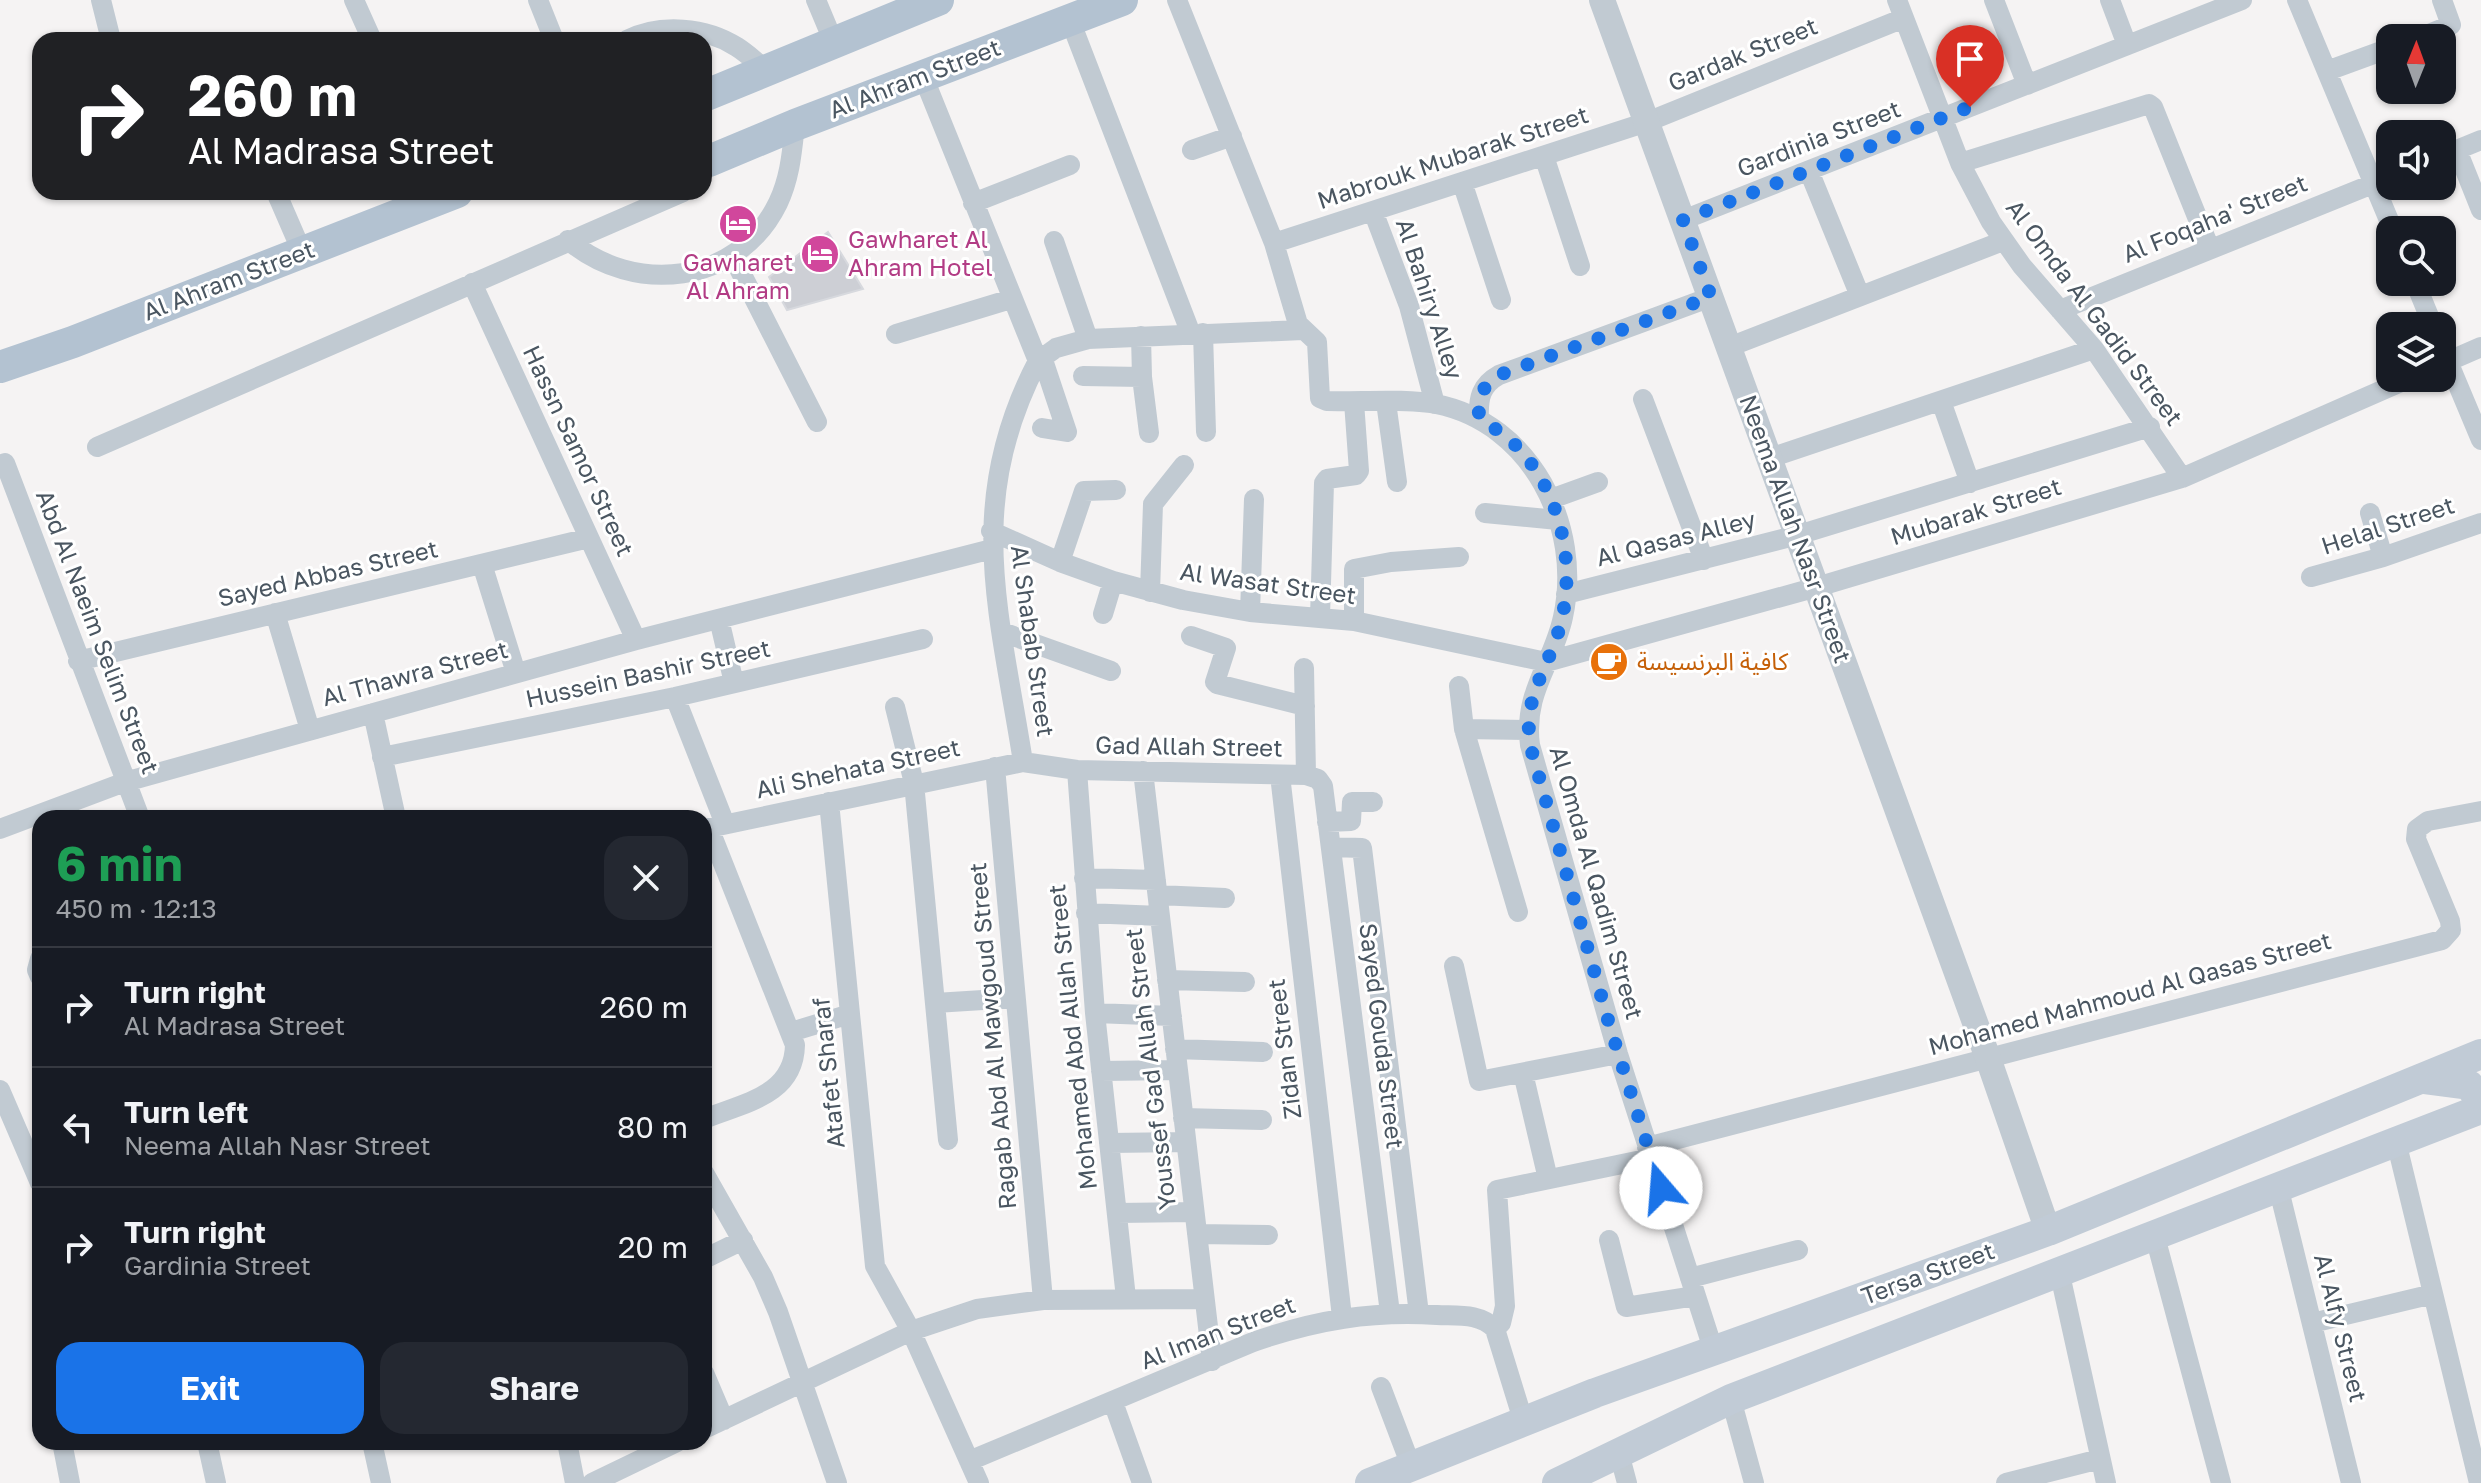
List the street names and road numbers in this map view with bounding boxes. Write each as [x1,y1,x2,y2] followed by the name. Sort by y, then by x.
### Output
[1664,10,1821,97] street label: Gardak Street
[825,32,1004,124] street label: Al Ahram Street
[1733,93,1904,182] street label: Gardinia Street
[1313,99,1592,214] street label: Mabrouk Mubarak Street
[2118,167,2311,268] street label: Al Foqaha' Street
[2001,193,2190,431] street label: Al Omda Al Gadid Street
[1391,215,1470,383] street label: Al Bahiry Alley
[139,234,318,326] street label: Al Ahram Street
[518,340,641,560] street label: Hassn Samor Street
[1734,391,1858,666] street label: Neema Allah Nasr Street
[1887,471,2064,550] street label: Mubarak Street
[31,485,166,778] street label: Abd Al Naeim Selim Street
[2317,489,2458,560] street label: Helal Street
[1593,504,1758,571] street label: Al Qasas Alley
[215,533,441,612] street label: Sayed Abbas Street
[1006,543,1061,738] street label: Al Shabab Street
[1178,556,1358,609] street label: Al Wasat Street
[523,632,773,713] street label: Hussein Bashir Street
[318,634,511,711] street label: Al Thawra Street
[1095,729,1283,762] street label: Gad Allah Street
[753,732,962,803] street label: Ali Shehata Street
[1545,743,1650,1022] street label: Al Omda Al Qadim Street
[962,861,1021,1211] street label: Ragab Abd Al Mawgoud Street
[1041,883,1102,1191] street label: Mohamed Abd Allah Street
[1354,921,1411,1150] street label: Sayed Gouda Street
[1925,925,2334,1060] street label: Mohamed Mahmoud Al Qasas Street
[1118,927,1181,1212] street label: Youssef Gad Allah Street
[1261,977,1306,1121] street label: Zidan Street
[805,996,850,1150] street label: Atafet Sharaf
[1857,1235,1998,1310] street label: Tersa Street
[2309,1250,2374,1405] street label: Al Alfy Street
[1136,1289,1299,1374] street label: Al Iman Street

